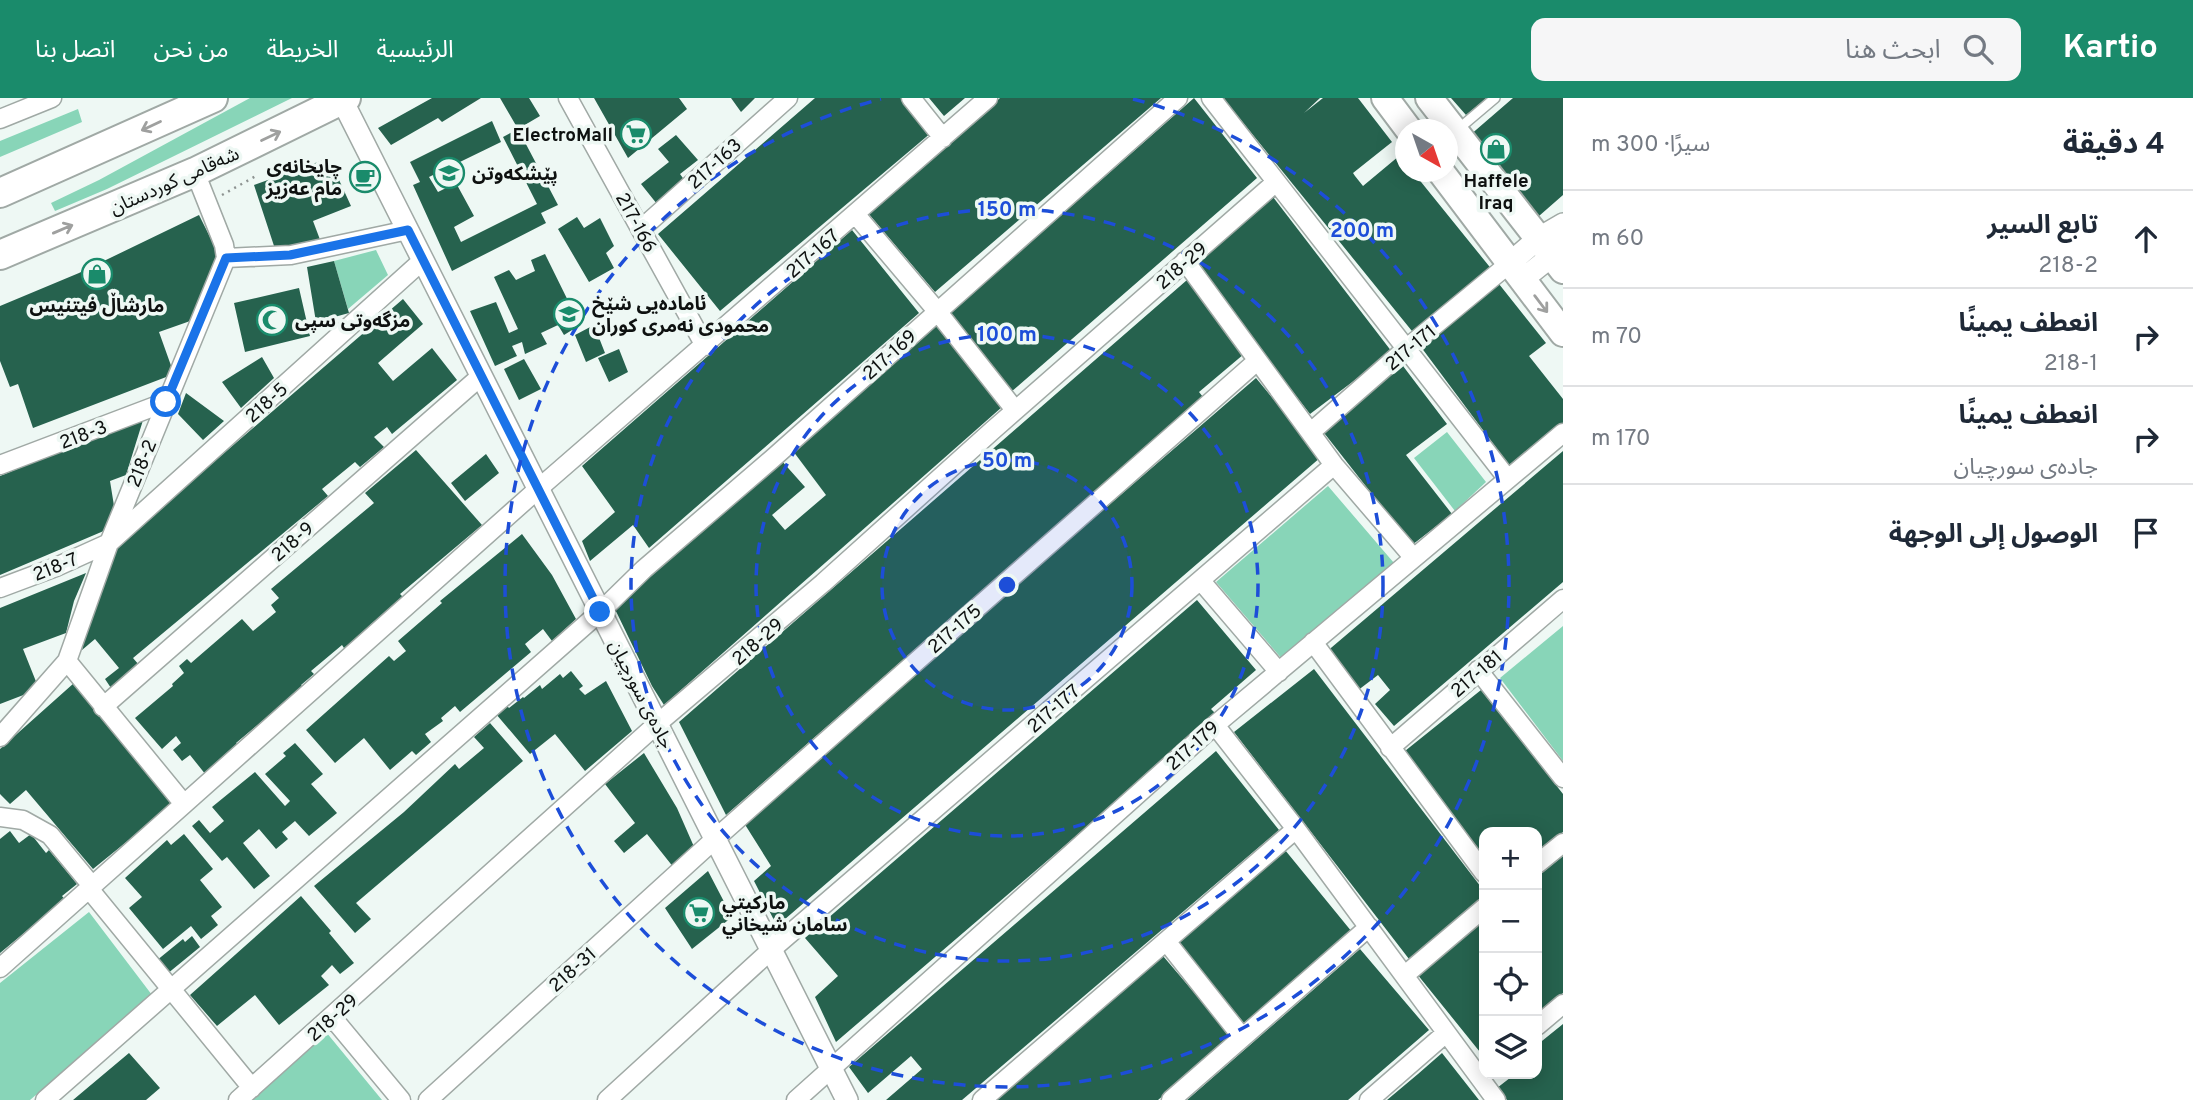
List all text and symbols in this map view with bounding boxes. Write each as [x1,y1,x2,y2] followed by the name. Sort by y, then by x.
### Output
[1531,18,2021,81] search box
[2063,28,2158,70] text: Kartio
[1959,30,1997,68] icon: search
[1845,35,1941,68] text: ابحث هنا
[35,36,116,66] text: اتصل بنا
[154,36,229,66] text: من نحن
[267,36,338,66] text: الخريطة
[376,36,454,66] text: الرئيسية
[619,117,653,151] supermarket icon: ElectroMall
[1395,119,1458,182] north arrow
[141,120,162,133] one-way arrow
[513,124,613,148] place label: ElectroMall
[2063,127,2165,164] text: 4 دقيقة
[260,129,281,143] one-way arrow
[1591,131,1710,160] text: سيرًا · 300 m
[1479,132,1513,166] shop icon: Haffele Iraq
[683,134,748,195] street label: 217-163
[106,143,243,221] street label: شەقامی کوردستان
[265,156,342,203] place label: چایخانەی مام عەزیز
[432,156,466,190] school or university icon: پێشکەوتن
[348,160,382,194] cafe icon: چایخانەی مام عەزیز
[472,163,558,187] place label: پێشکەوتن
[1463,170,1529,216] place label: Haffele Iraq
[609,189,661,257] street label: 217-166
[978,197,1036,224] text: 150 m
[1987,210,2098,243] text: تابع السير
[1330,218,1394,245] text: 200 m
[2127,220,2165,258] icon: ahead
[52,222,73,235] one-way arrow
[782,225,845,284] street label: 217-167
[1591,225,1644,254] text: 60 m
[1152,238,1213,296] street label: 218-29
[2038,252,2098,281] text: 218-2
[80,257,114,291] shop icon: مارشاڵ فیتنیس
[30,292,164,319] place label: مارشاڵ فیتنیس
[592,293,769,339] place label: ئامادەیی شێخ محمودی نەمری کوران
[1534,294,1549,313] one-way arrow
[552,297,586,331] school or university icon: ئامادەیی شێخ محمودی نەمری کوران
[255,303,289,337] mosque icon: مزگەوتی سپی
[1959,308,2098,341] text: انعطف يمينًا
[295,310,410,334] place label: مزگەوتی سپی
[2127,318,2165,356] icon: right
[1381,320,1442,377] street label: 217-171
[977,322,1037,349] text: 100 m
[1591,323,1642,352] text: 70 m
[858,325,922,386] street label: 217-169
[2044,350,2098,379] text: 218-1
[241,378,294,429] street label: 218-5
[150,386,181,417] route start
[1959,400,2098,433] text: انعطف يمينًا
[56,416,111,456] street label: 218-3
[2127,420,2165,458] icon: right
[1591,425,1650,454] text: 170 m
[122,436,163,491] street label: 218-2
[982,448,1032,475] text: 50 m
[1954,454,2098,483] text: جادەی سورچیان
[2127,514,2165,552] icon: arrive
[267,517,320,568] street label: 218-9
[1889,519,2098,552] text: الوصول إلى الوجهة
[30,548,82,588] street label: 218-7
[995,573,1019,597] centre of rings
[584,596,615,627] route end
[923,599,987,660] street label: 217-175
[728,614,789,672] street label: 218-29
[602,636,678,754] street label: جادەی سورچیان
[1446,645,1508,704] street label: 217-181
[1023,680,1086,739] street label: 217-177
[1162,716,1225,777] street label: 217-179
[1479,827,1542,1079] map controls
[1479,827,1542,890] button: +
[1479,890,1542,953] button: −
[722,892,848,939] place label: ماركيتي سامان شيخاني
[682,896,716,930] supermarket icon: ماركيتي سامان شيخاني
[544,943,602,998] street label: 218-31
[1479,953,1542,1016] button: locate
[303,989,364,1048] street label: 218-29
[1479,1016,1542,1079] button: layers

